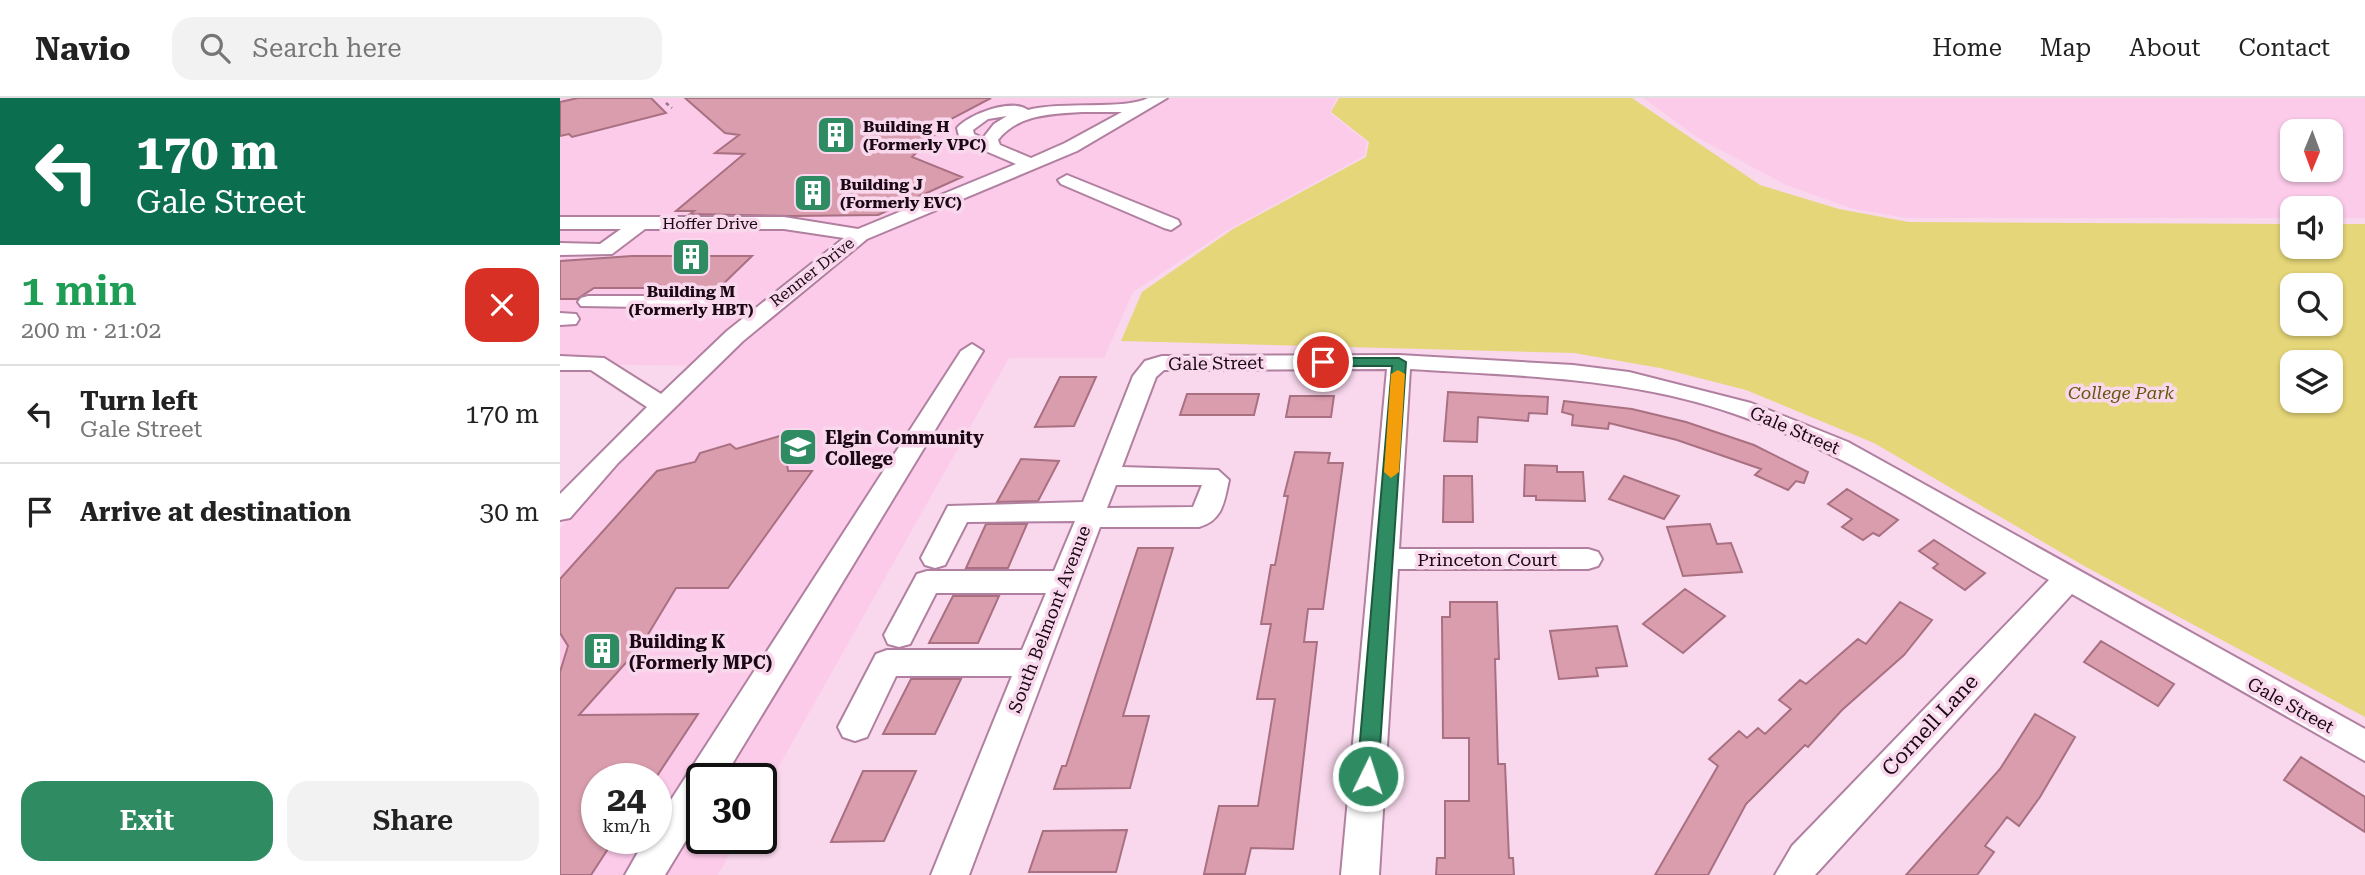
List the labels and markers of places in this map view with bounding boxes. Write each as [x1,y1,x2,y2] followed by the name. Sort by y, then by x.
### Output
[815,114,857,156] building icon: Building H (Formerly VPC)
[863,117,987,154] place label: Building H (Formerly VPC)
[792,172,834,214] building icon: Building J (Formerly EVC)
[840,175,962,212] place label: Building J (Formerly EVC)
[670,236,712,278] building icon: Building M (Formerly HBT)
[628,282,754,319] place label: Building M (Formerly HBT)
[1293,332,1353,392] pin
[777,426,819,468] school or university icon: Elgin Community College
[825,427,984,469] place label: Elgin Community College
[581,630,623,672] building icon: Building K (Formerly MPC)
[629,631,772,673] place label: Building K (Formerly MPC)

